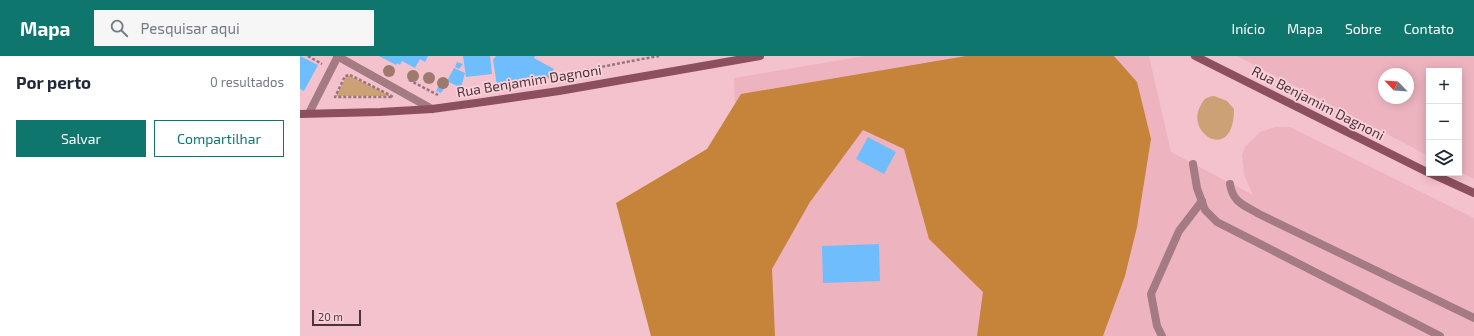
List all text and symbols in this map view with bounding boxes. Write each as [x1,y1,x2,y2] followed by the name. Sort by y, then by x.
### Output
[94,10,374,46] search box
[20,17,70,40] text: Mapa
[108,17,130,39] icon: search
[140,19,240,37] text: Pesquisar aqui
[1232,20,1265,37] text: Início
[1287,20,1323,37] text: Mapa
[1345,20,1382,37] text: Sobre
[1404,20,1454,37] text: Contato
[455,61,603,100] street label: Rua Benjamim Dagnoni
[1249,62,1387,143] street label: Rua Benjamim Dagnoni
[1378,68,1414,104] north arrow
[1426,68,1462,176] map controls
[1426,68,1462,104] button: +
[16,72,91,92] text: Por perto
[210,74,284,90] text: 0 resultados
[1426,104,1462,140] button: −
[16,120,146,157] button: Salvar
[154,120,284,157] button: Compartilhar
[1426,140,1462,176] button: layers
[312,308,361,327] scale bar
[318,310,343,323] text: 20 m

